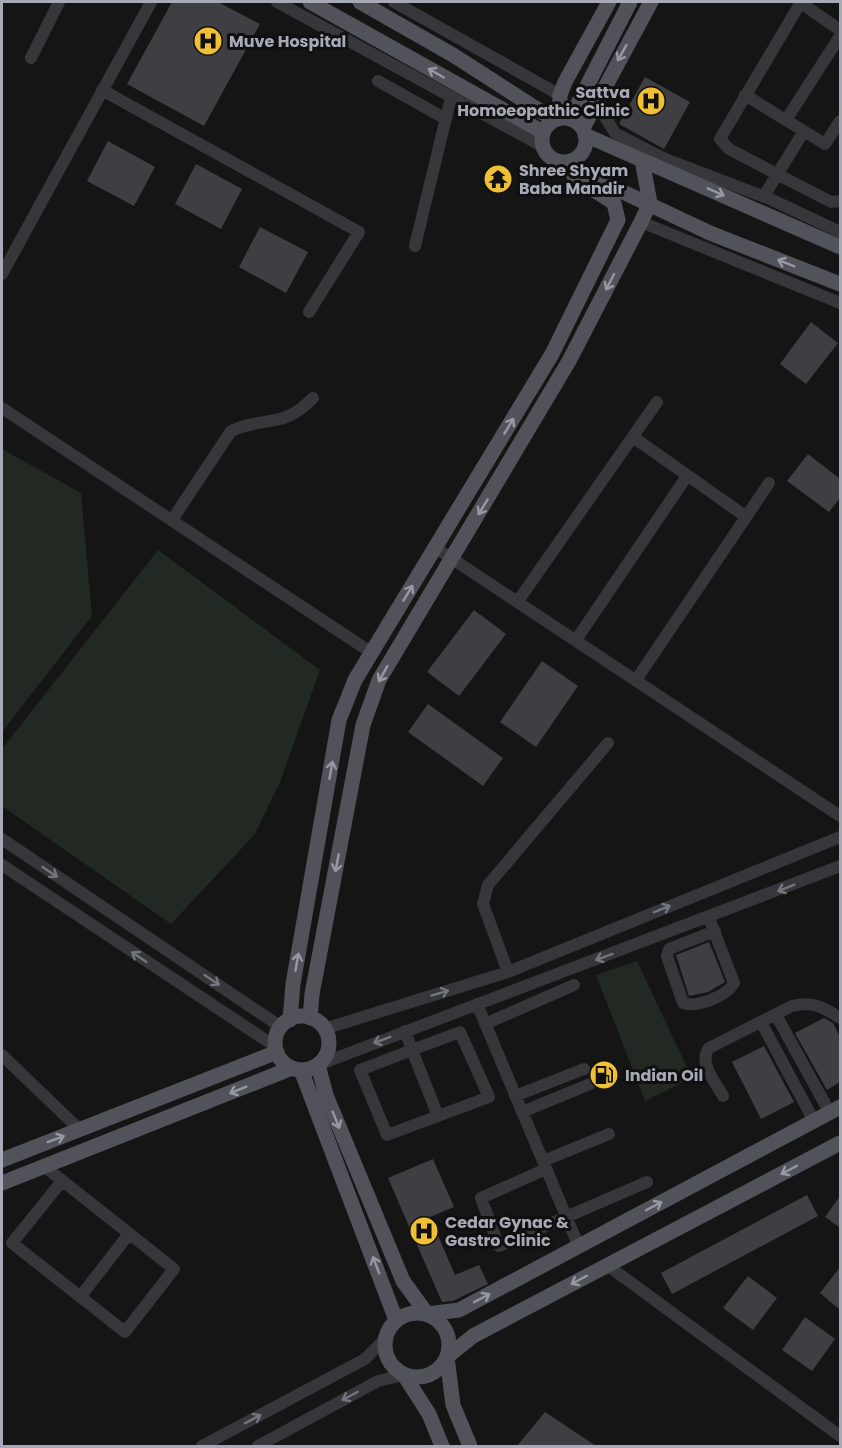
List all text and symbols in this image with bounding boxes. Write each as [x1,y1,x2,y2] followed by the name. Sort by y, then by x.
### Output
[192,25,224,57] hospital icon: Muve Hospital
[229,30,346,53] place label: Muve Hospital
[616,43,627,61] one-way arrow
[428,67,445,79] one-way arrow
[457,81,630,122] place label: Sattva Homoeopathic Clinic
[635,85,667,117] hospital icon: Sattva Homoeopathic Clinic
[519,159,628,200] place label: Shree Shyam Baba Mandir
[482,163,514,195] temple icon: Shree Shyam Baba Mandir
[706,187,724,199] one-way arrow
[777,257,796,268] one-way arrow
[603,273,615,291] one-way arrow
[503,418,515,435] one-way arrow
[477,498,489,515] one-way arrow
[403,585,415,602] one-way arrow
[377,665,389,682] one-way arrow
[325,760,336,780] one-way arrow
[331,853,342,872] one-way arrow
[41,866,58,878] one-way arrow
[777,883,796,894] one-way arrow
[652,903,671,914] one-way arrow
[131,950,148,963] one-way arrow
[292,952,303,972] one-way arrow
[595,952,614,963] one-way arrow
[204,974,220,986] one-way arrow
[430,987,449,998] one-way arrow
[373,1035,392,1046] one-way arrow
[588,1059,620,1091] fuel station icon: Indian Oil
[625,1064,703,1087] place label: Indian Oil
[229,1085,248,1096] one-way arrow
[331,1110,342,1129] one-way arrow
[46,1133,65,1144] one-way arrow
[780,1165,798,1176] one-way arrow
[645,1200,662,1212] one-way arrow
[445,1211,569,1252] place label: Cedar Gynac & Gastro Clinic
[408,1215,440,1247] hospital icon: Cedar Gynac & Gastro Clinic
[369,1257,380,1275] one-way arrow
[571,1274,588,1286] one-way arrow
[473,1292,490,1304] one-way arrow
[342,1391,360,1402] one-way arrow
[244,1413,261,1425] one-way arrow

